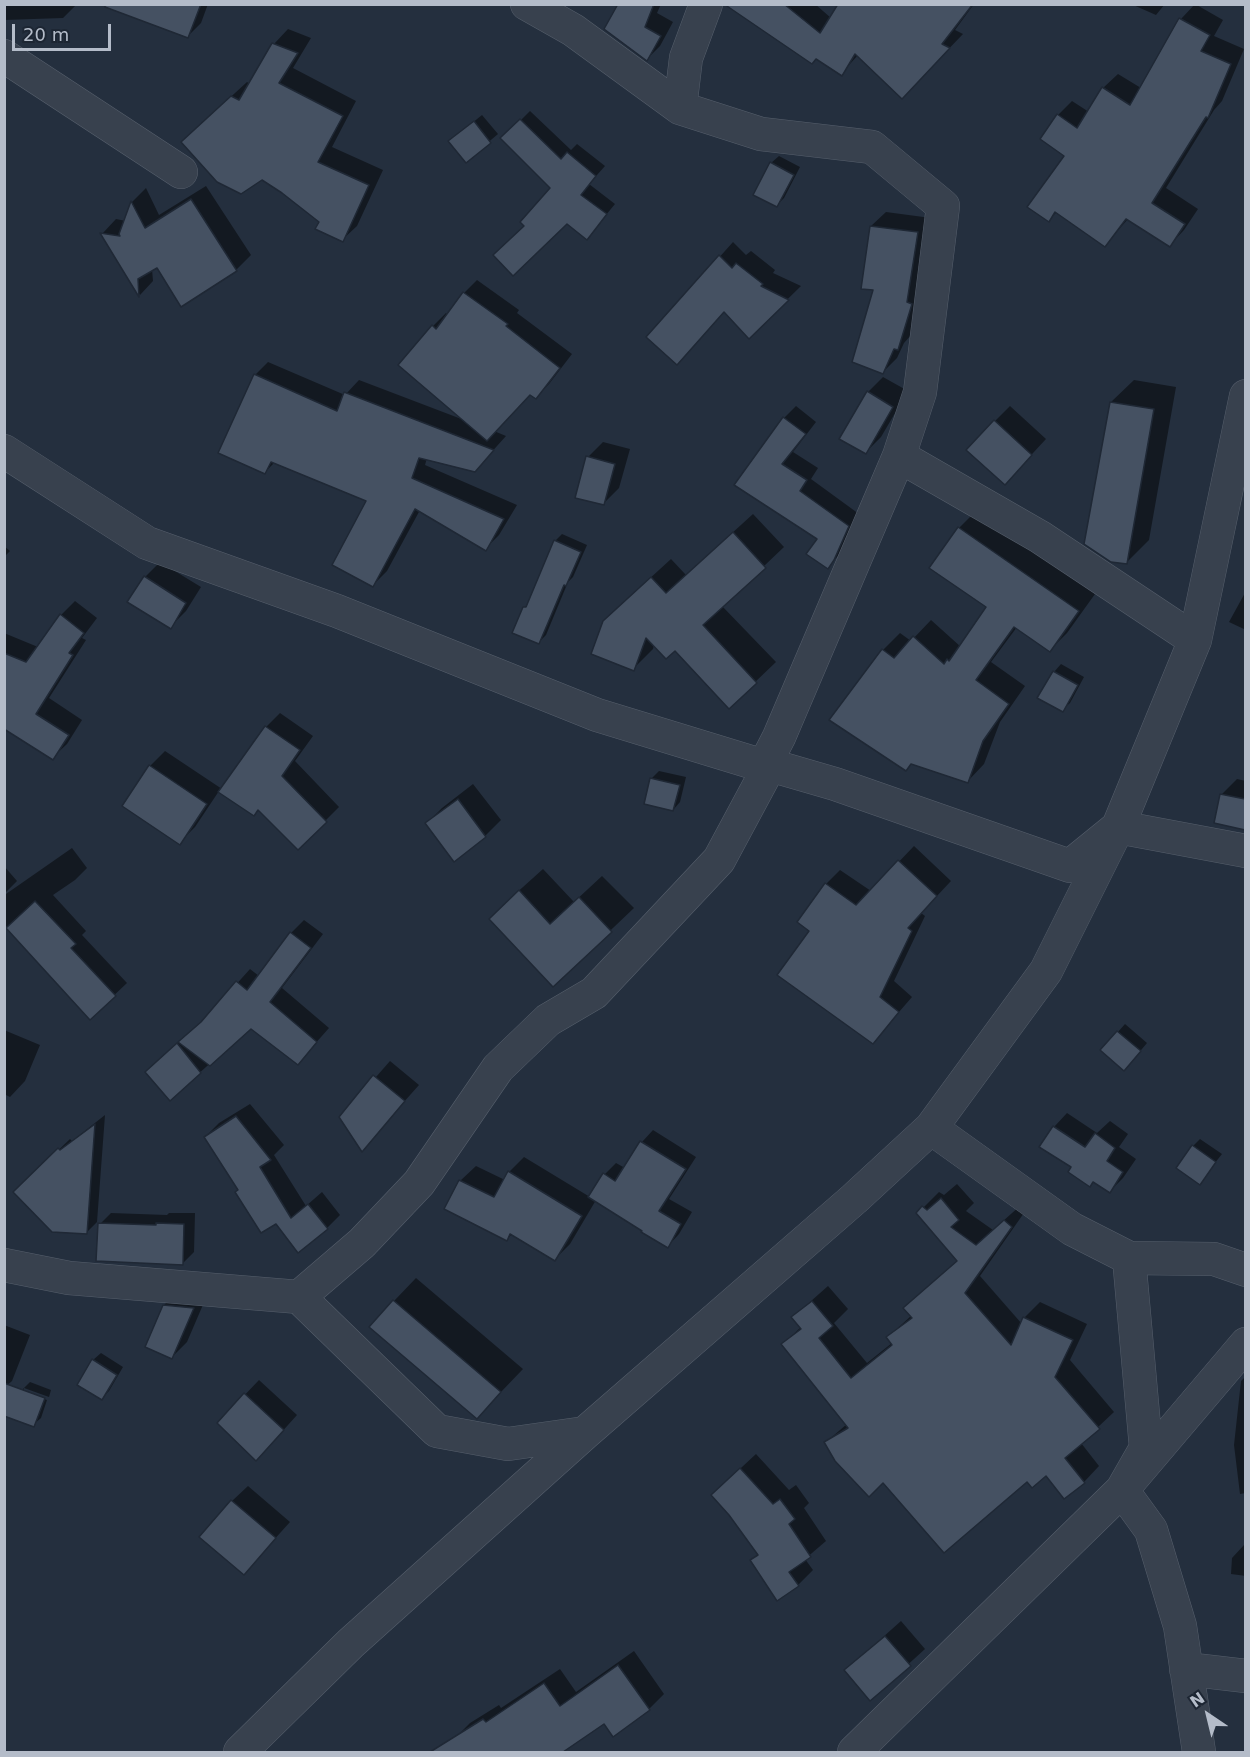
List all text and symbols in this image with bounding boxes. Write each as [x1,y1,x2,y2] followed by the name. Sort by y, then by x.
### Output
[15,12,114,50] scale bar
[23,24,69,45] text: 20 m
[1178,1685,1238,1745] north arrow
[1186,1688,1208,1711] text: N

